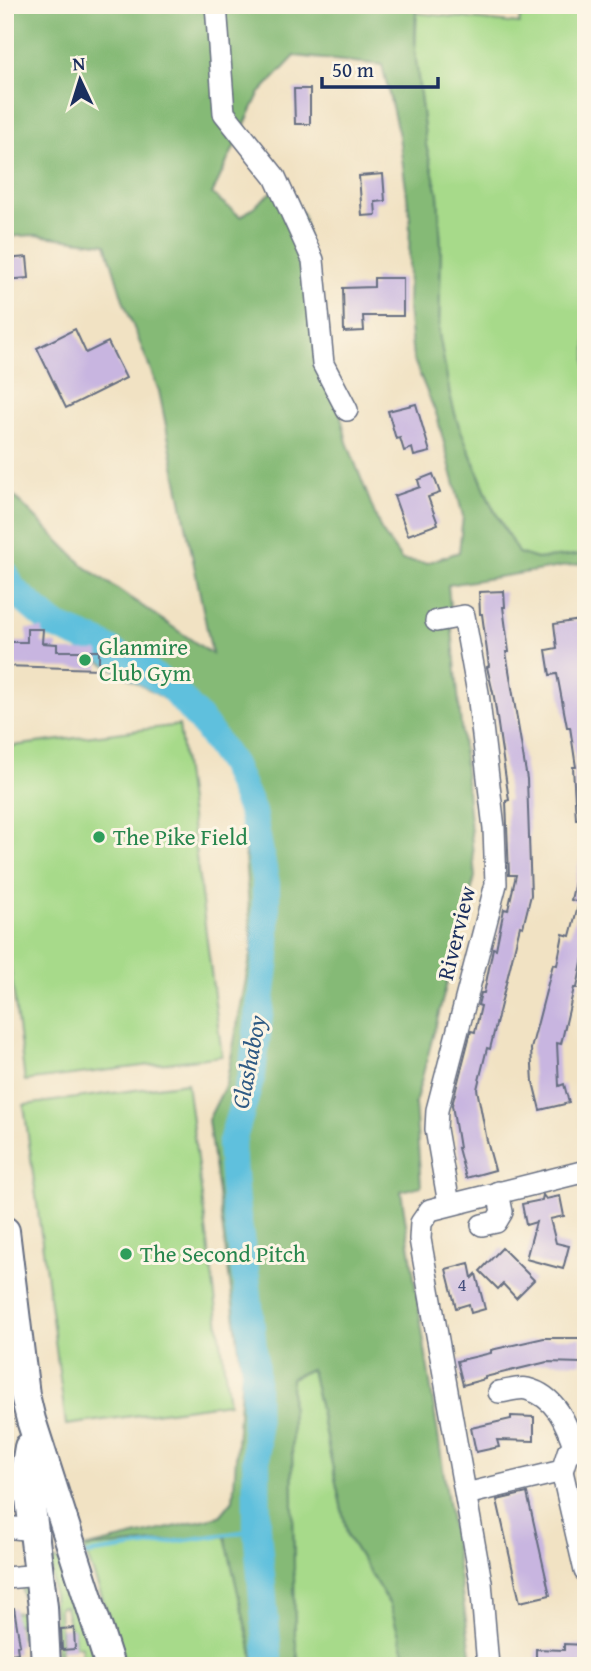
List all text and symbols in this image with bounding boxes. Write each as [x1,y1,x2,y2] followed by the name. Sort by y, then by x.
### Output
[46,46,116,116] north arrow
[322,46,437,90] scale bar
[72,49,86,77] text: N
[332,54,374,85] text: 50 m
[99,630,191,689] place label: Glanmire Club Gym
[77,652,93,668] marker: Glanmire Club Gym
[113,820,248,853] place label: The Pike Field
[91,829,107,845] marker: The Pike Field
[428,882,483,983] street label: Riverview
[222,1012,275,1112] water label: Glashaboy
[140,1237,306,1270] place label: The Second Pitch
[118,1246,134,1262] marker: The Second Pitch
[457,1270,467,1298] house number: 4

